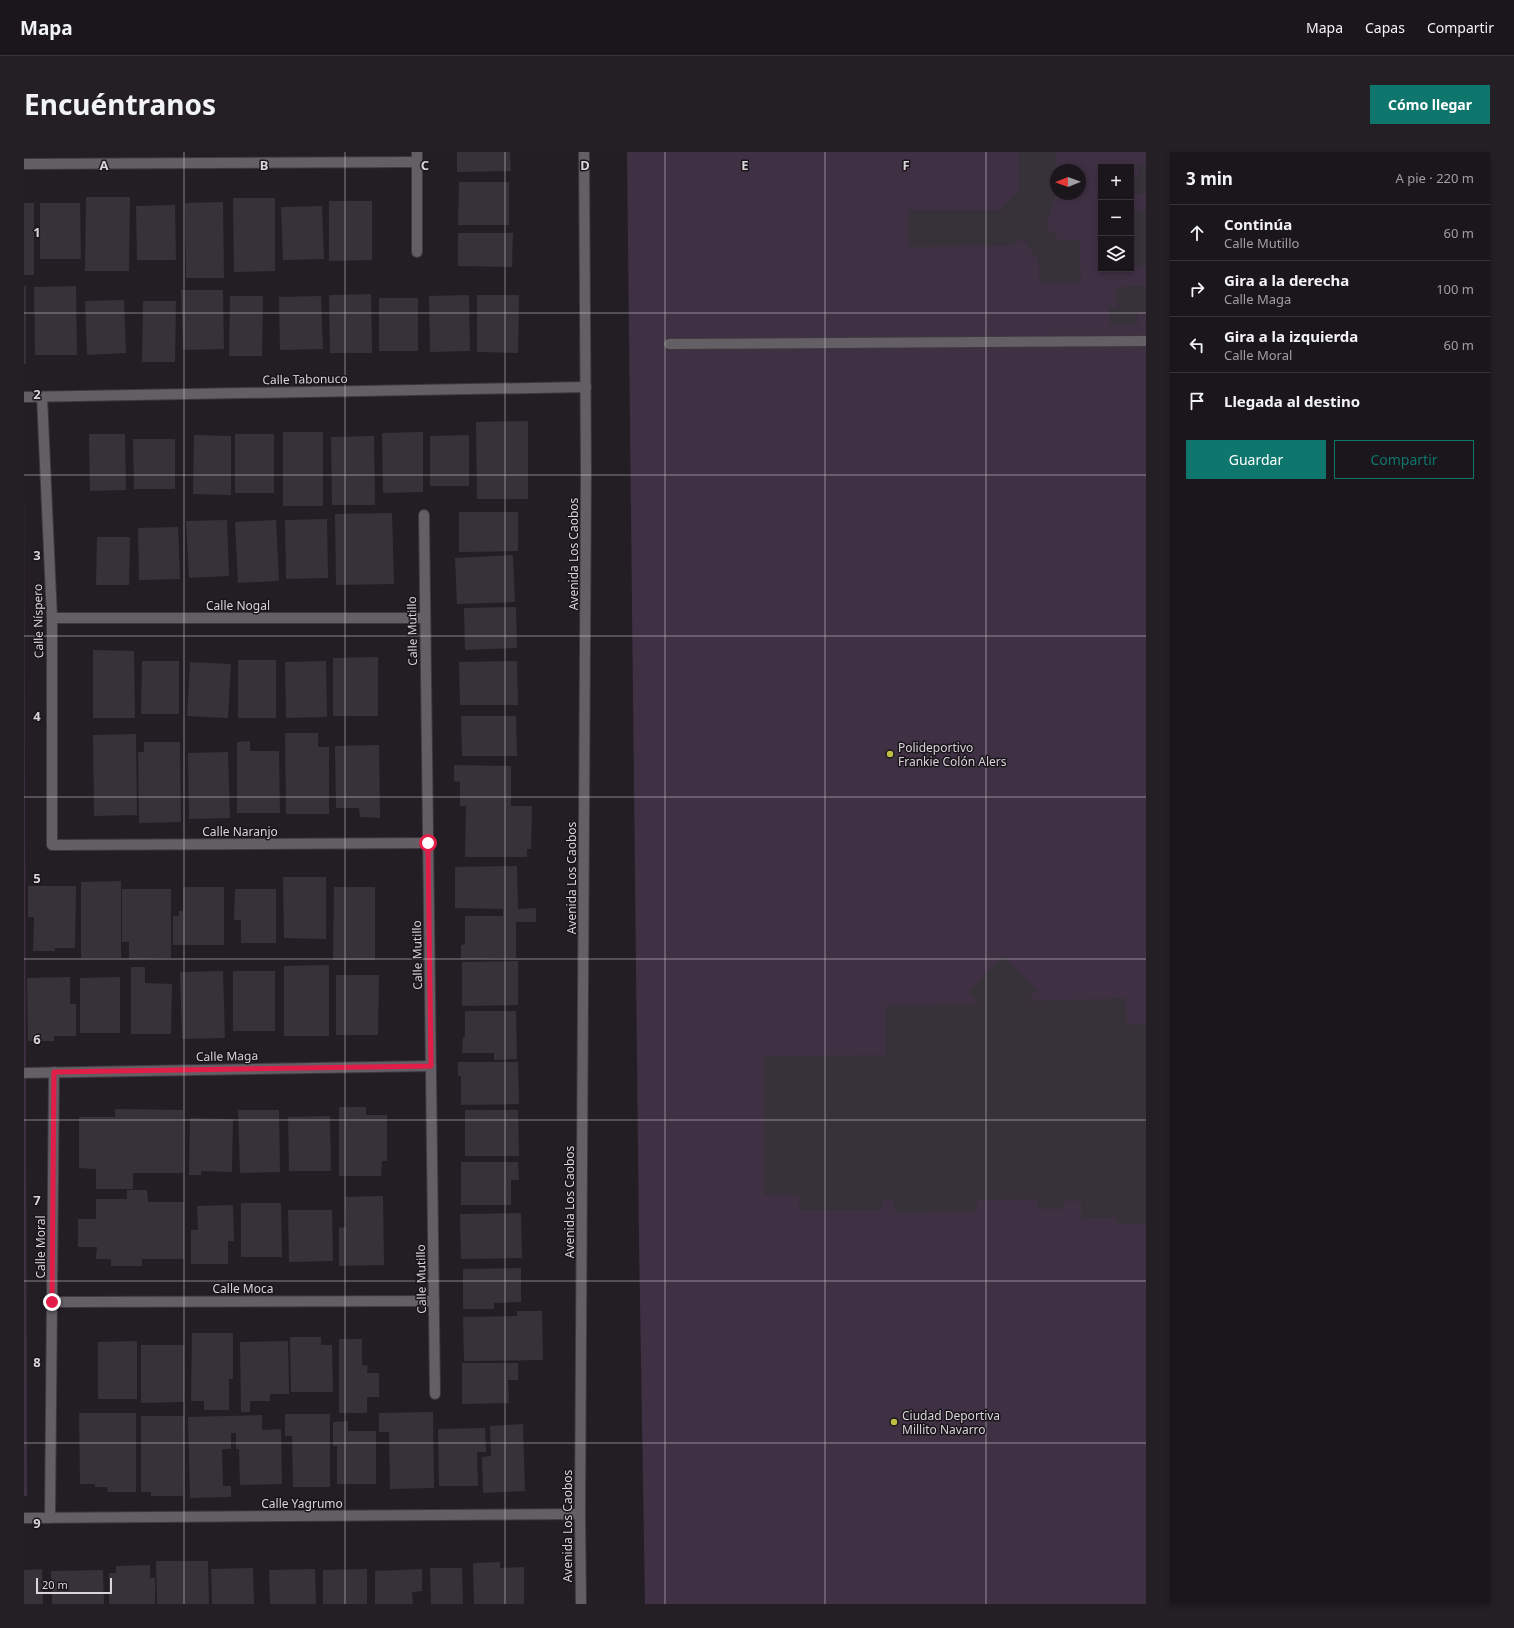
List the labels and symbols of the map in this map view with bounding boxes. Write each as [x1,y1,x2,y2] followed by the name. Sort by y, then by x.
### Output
[100,156,109,174] text: A
[260,156,268,174] text: B
[421,156,429,174] text: C
[580,156,590,174] text: D
[741,156,749,174] text: E
[902,156,910,174] text: F
[1050,164,1086,200] north arrow
[33,223,41,241] text: 1
[262,370,348,388] street label: Calle Tabonuco
[33,385,41,403] text: 2
[565,497,582,610] street label: Avenida Los Caobos
[33,546,41,564] text: 3
[29,584,47,658] street label: Calle Níspero
[403,596,421,666] street label: Calle Mutillo
[206,597,270,614] street label: Calle Nogal
[33,707,41,725] text: 4
[898,739,1007,770] place label: Polideportivo Frankie Colón Alers
[885,749,895,759] marker: Polideportivo Frankie Colón Alers
[563,821,580,934] street label: Avenida Los Caobos
[202,823,278,840] street label: Calle Naranjo
[419,834,437,852] route start
[33,869,41,887] text: 5
[408,920,426,990] street label: Calle Mutillo
[33,1030,41,1048] text: 6
[196,1047,258,1065] street label: Calle Maga
[561,1145,578,1258] street label: Avenida Los Caobos
[33,1191,41,1209] text: 7
[32,1215,49,1279] street label: Calle Moral
[412,1244,430,1314] street label: Calle Mutillo
[212,1280,274,1297] street label: Calle Moca
[43,1293,61,1311] route end
[33,1353,41,1371] text: 8
[902,1407,1000,1438] place label: Ciudad Deportiva Millito Navarro
[889,1417,899,1427] marker: Ciudad Deportiva Millito Navarro
[559,1469,576,1582] street label: Avenida Los Caobos
[261,1495,343,1512] street label: Calle Yagrumo
[33,1514,41,1532] text: 9
[36,1576,112,1595] scale bar

